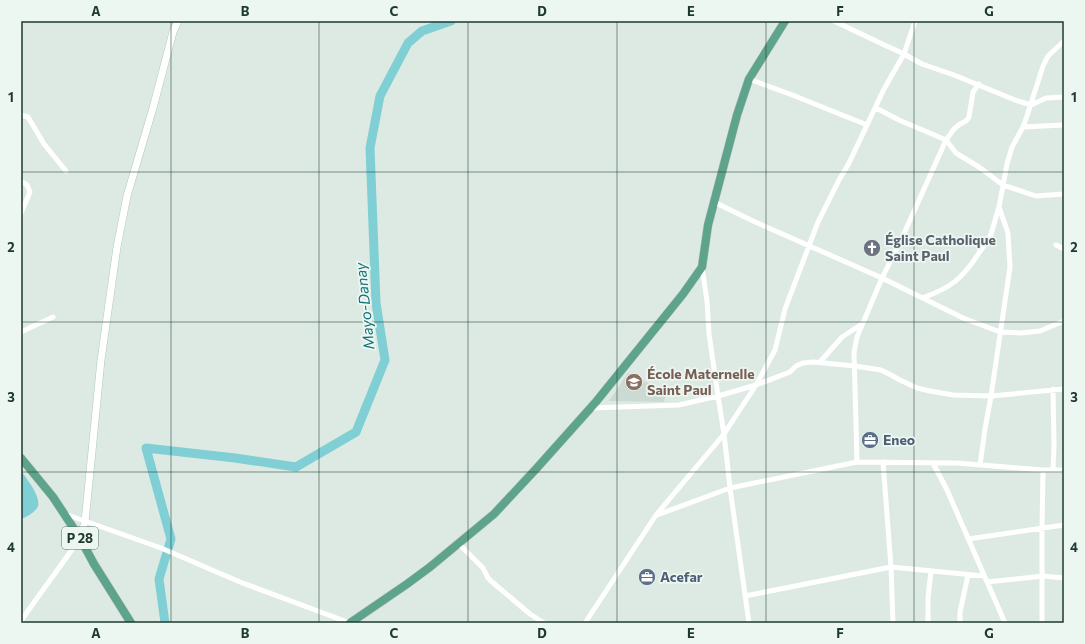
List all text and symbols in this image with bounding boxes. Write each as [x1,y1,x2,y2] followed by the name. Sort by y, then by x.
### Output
[91,3,101,19] text: A
[241,3,250,19] text: B
[390,3,399,19] text: C
[537,3,547,19] text: D
[687,3,695,19] text: E
[836,3,844,19] text: F
[984,3,994,19] text: G
[8,89,14,105] text: 1
[1071,89,1077,105] text: 1
[885,231,996,264] place label: Église Catholique Saint Paul
[862,238,882,258] church icon: Église Catholique Saint Paul
[7,239,15,255] text: 2
[1070,239,1078,255] text: 2
[350,260,378,351] water label: Mayo-Danay
[647,365,755,398] place label: École Maternelle Saint Paul
[624,372,644,392] school or university icon: École Maternelle Saint Paul
[7,389,15,405] text: 3
[1070,389,1078,405] text: 3
[860,430,880,450] office icon: Eneo
[883,431,915,448] place label: Eneo
[62,527,98,549] road number: P 28
[7,539,15,555] text: 4
[1070,539,1078,555] text: 4
[637,567,657,587] office icon: Acefar
[660,568,703,585] place label: Acefar
[91,625,101,641] text: A
[241,625,250,641] text: B
[390,625,399,641] text: C
[537,625,547,641] text: D
[687,625,695,641] text: E
[836,625,844,641] text: F
[984,625,994,641] text: G

